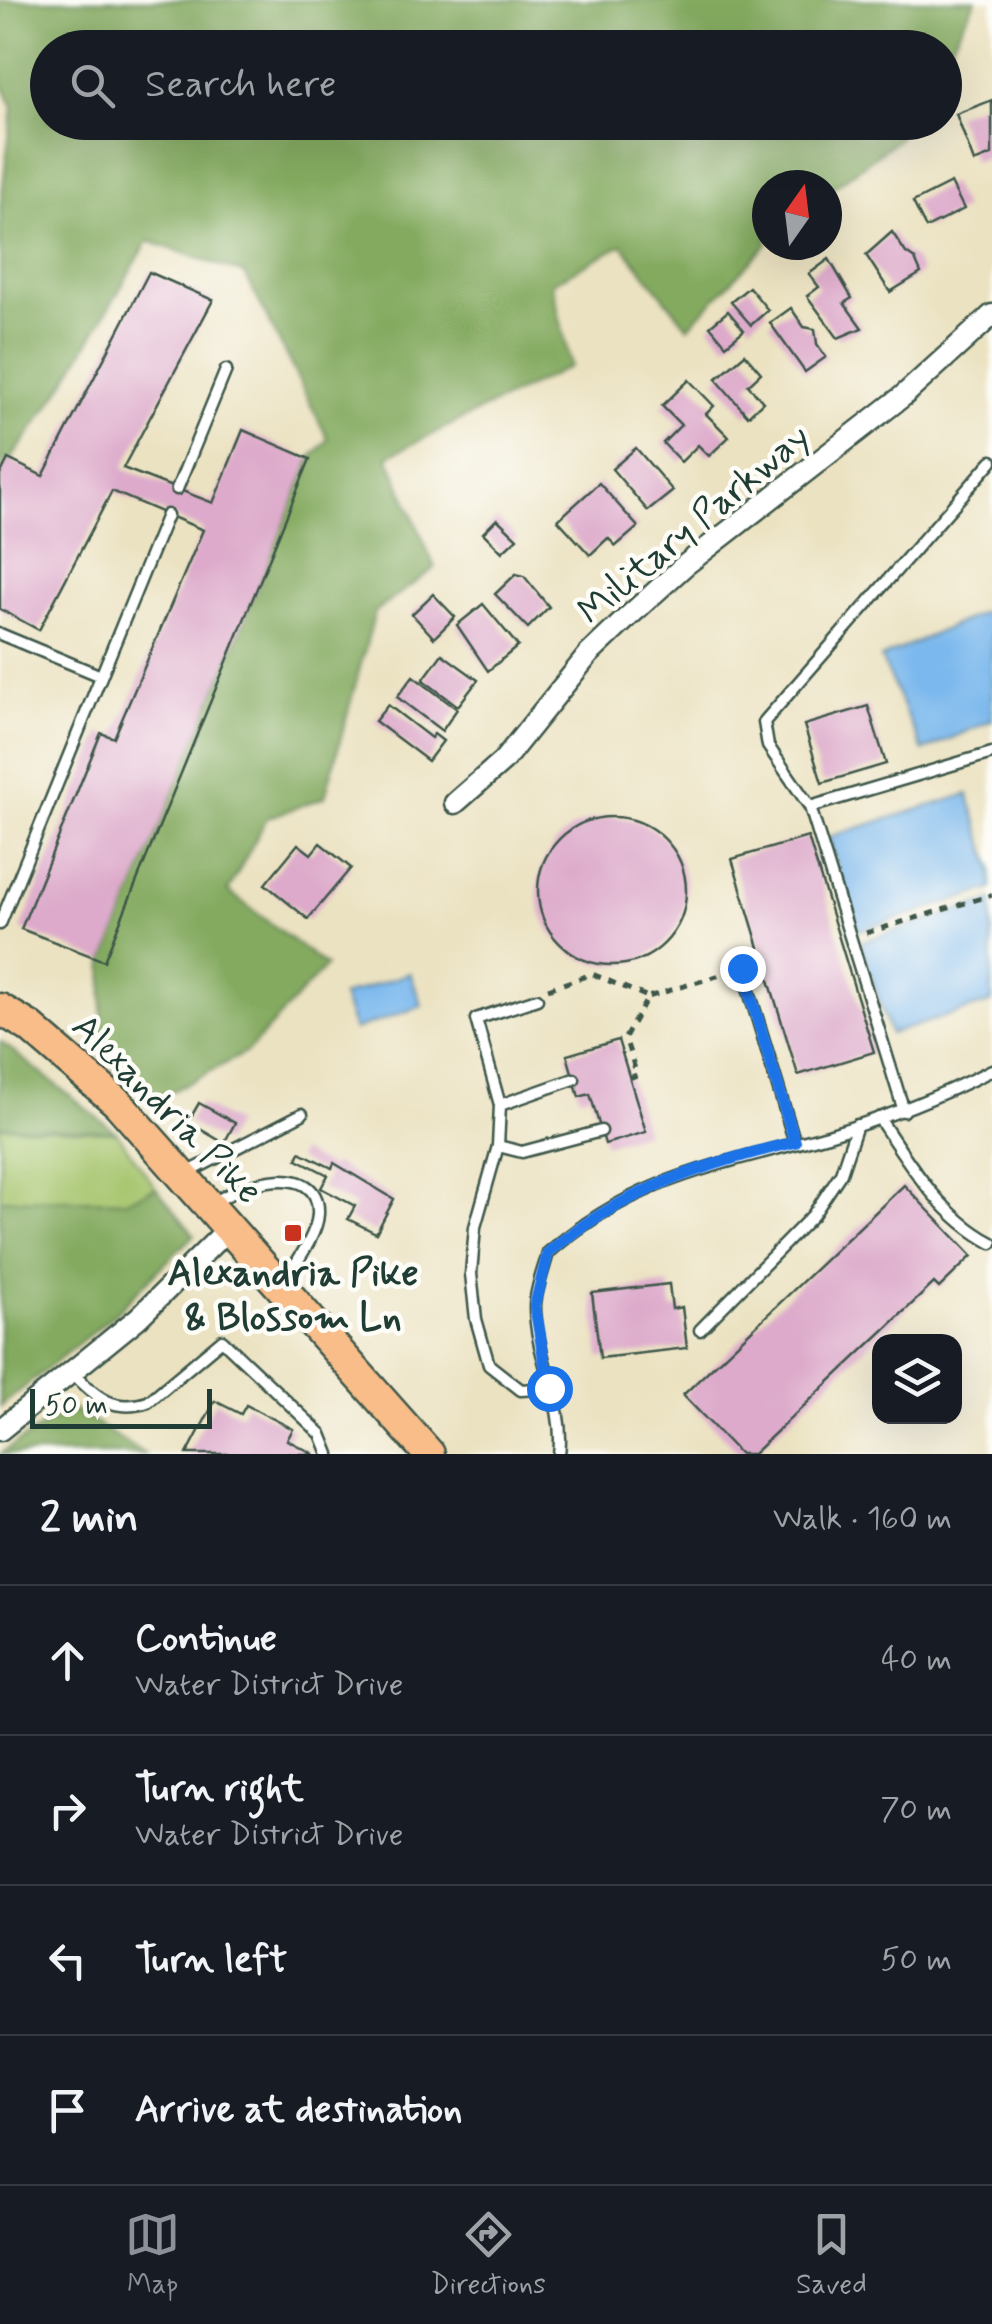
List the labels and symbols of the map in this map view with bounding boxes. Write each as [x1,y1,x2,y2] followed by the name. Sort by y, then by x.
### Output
[752,170,842,260] north arrow
[568,413,821,636] street label: Military Parkway
[720,946,766,992] route end
[60,1004,272,1216] street label: Alexandria Pike
[282,1222,304,1244] marker: Alexandria Pike & Blossom Ln
[167,1250,419,1343] place label: Alexandria Pike & Blossom Ln
[527,1366,573,1412] route start
[30,1384,212,1428] scale bar

